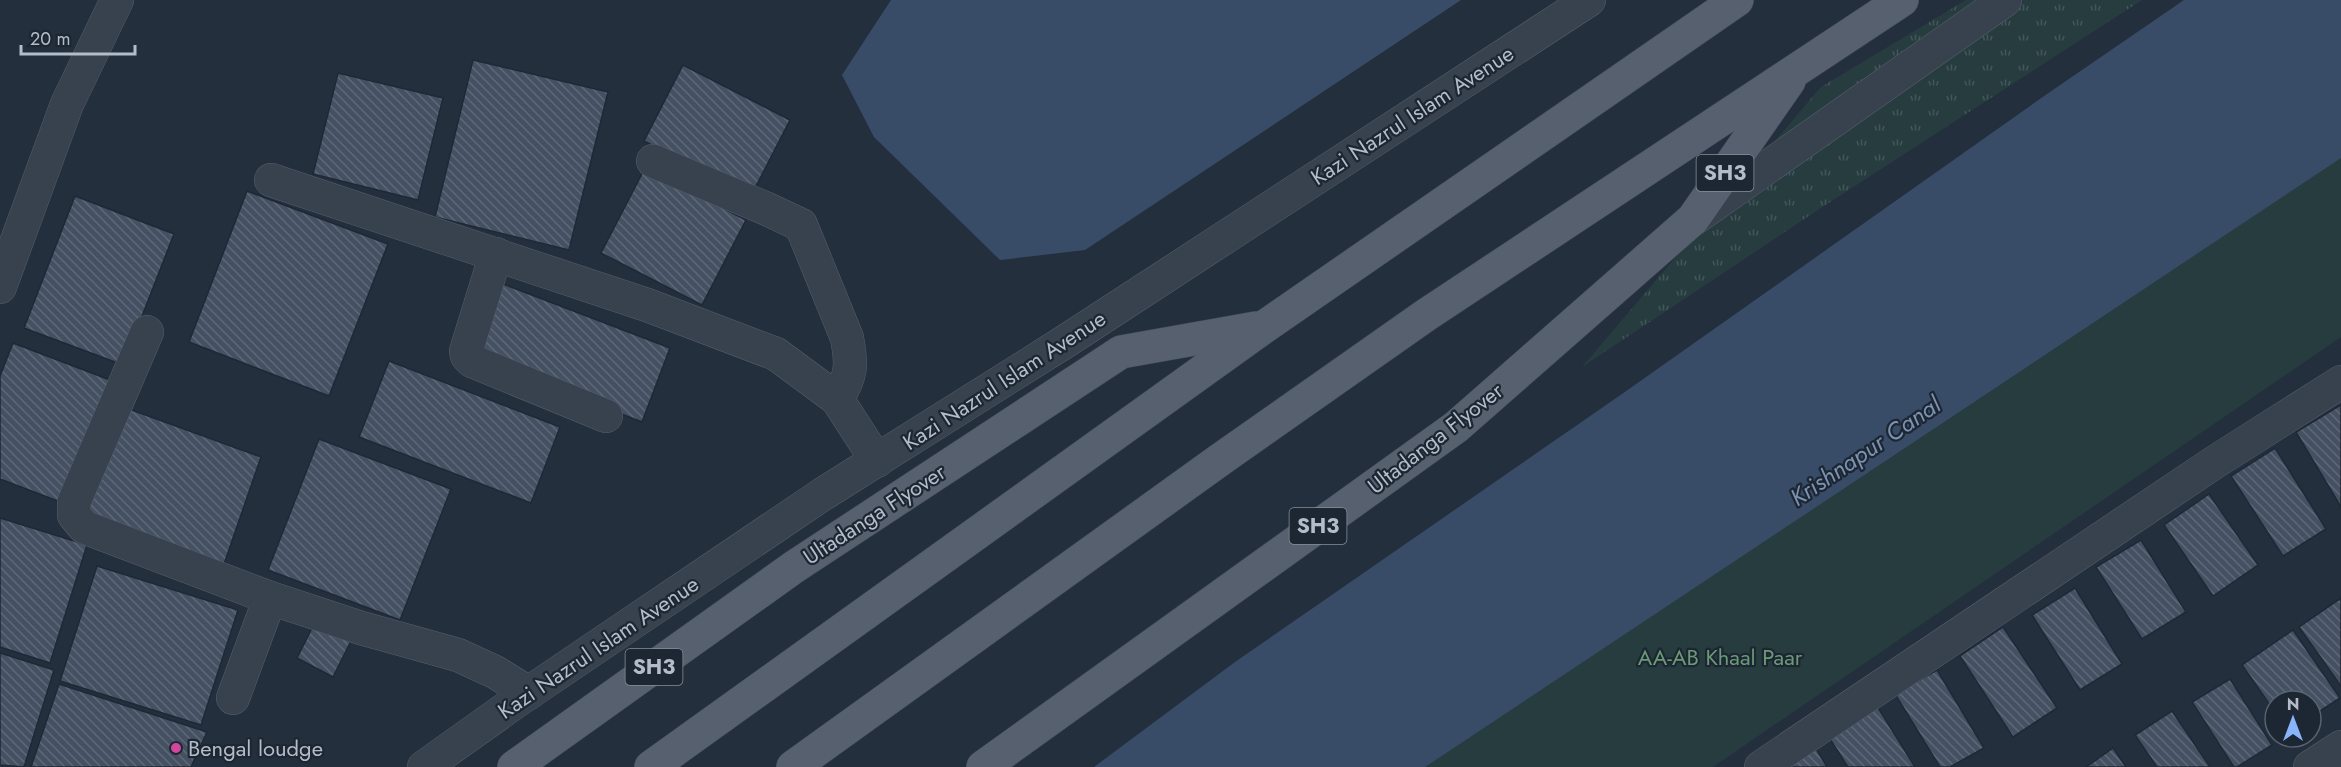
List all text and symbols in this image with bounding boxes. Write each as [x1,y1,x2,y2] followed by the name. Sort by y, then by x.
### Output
[21,18,135,56] scale bar
[30,26,70,52] text: 20 m
[1304,37,1520,193] street label: Kazi Nazrul Islam Avenue
[1696,155,1754,191] road number: SH3
[896,302,1112,458] street label: Kazi Nazrul Islam Avenue
[1360,375,1510,501] street label: Ultadanga Flyover
[1783,387,1949,514] water label: Krishnapur Canal
[796,456,952,572] street label: Ultadanga Flyover
[1290,508,1346,544] road number: SH3
[491,568,705,726] street label: Kazi Nazrul Islam Avenue
[1638,641,1803,673] park label: AA-AB Khaal Paar
[626,649,682,685] road number: SH3
[2263,689,2323,749] north arrow
[2287,693,2299,716] text: N
[188,732,323,764] place label: Bengal loudge
[169,741,183,755] marker: Bengal loudge

